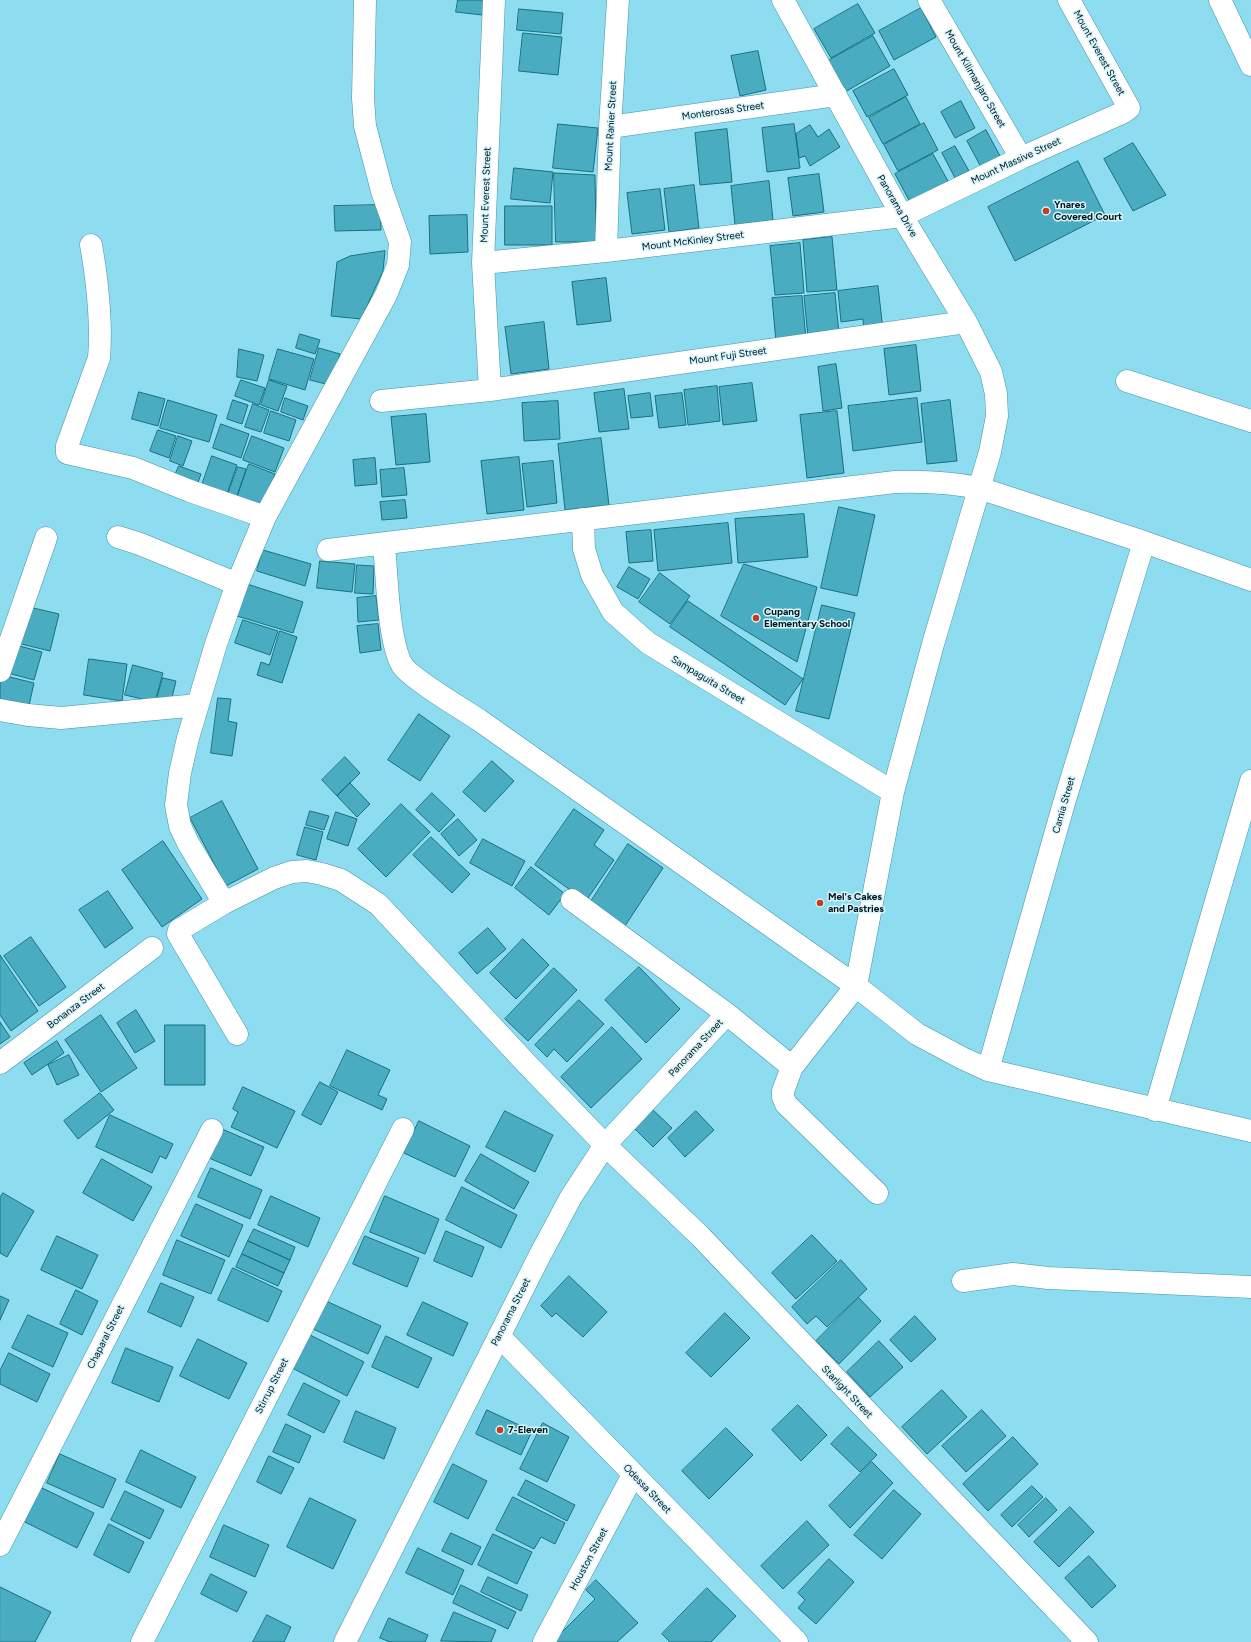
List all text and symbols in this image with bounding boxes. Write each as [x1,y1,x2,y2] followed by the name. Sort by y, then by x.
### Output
[1071,8,1127,98] street label: Mount Everest Street
[942,28,1008,130] street label: Mount Kilimanjaro Street
[603,81,619,171] street label: Mount Ranier Street
[681,99,765,123] street label: Monterosas Street
[969,135,1063,187] street label: Mount Massive Street
[478,147,494,243] street label: Mount Everest Street
[874,173,920,239] street label: Panorama Drive
[1054,199,1122,222] place label: Ynares Covered Court
[1041,206,1051,216] marker: Ynares Covered Court
[641,229,745,253] street label: Mount McKinley Street
[689,345,767,367] street label: Mount Fuji Street
[764,606,850,630] place label: Cupang Elementary School
[751,613,761,623] marker: Cupang Elementary School
[669,653,747,707] street label: Sampaguita Street
[1050,775,1078,835] street label: Camia Street
[828,891,884,914] place label: Mel's Cakes and Pastries
[815,898,825,908] marker: Mel's Cakes and Pastries
[45,981,107,1031] street label: Bonanza Street
[666,1017,726,1079] street label: Panorama Street
[489,1276,533,1348] street label: Panorama Street
[85,1303,127,1371] street label: Chaparal Street
[253,1356,291,1416] street label: Stirrup Street
[819,1363,875,1421] street label: Starlight Street
[508,1424,548,1436] place label: 7-Eleven
[495,1425,505,1435] marker: 7-Eleven
[620,1462,674,1516] street label: Odessa Street
[567,1526,611,1592] street label: Houston Street

